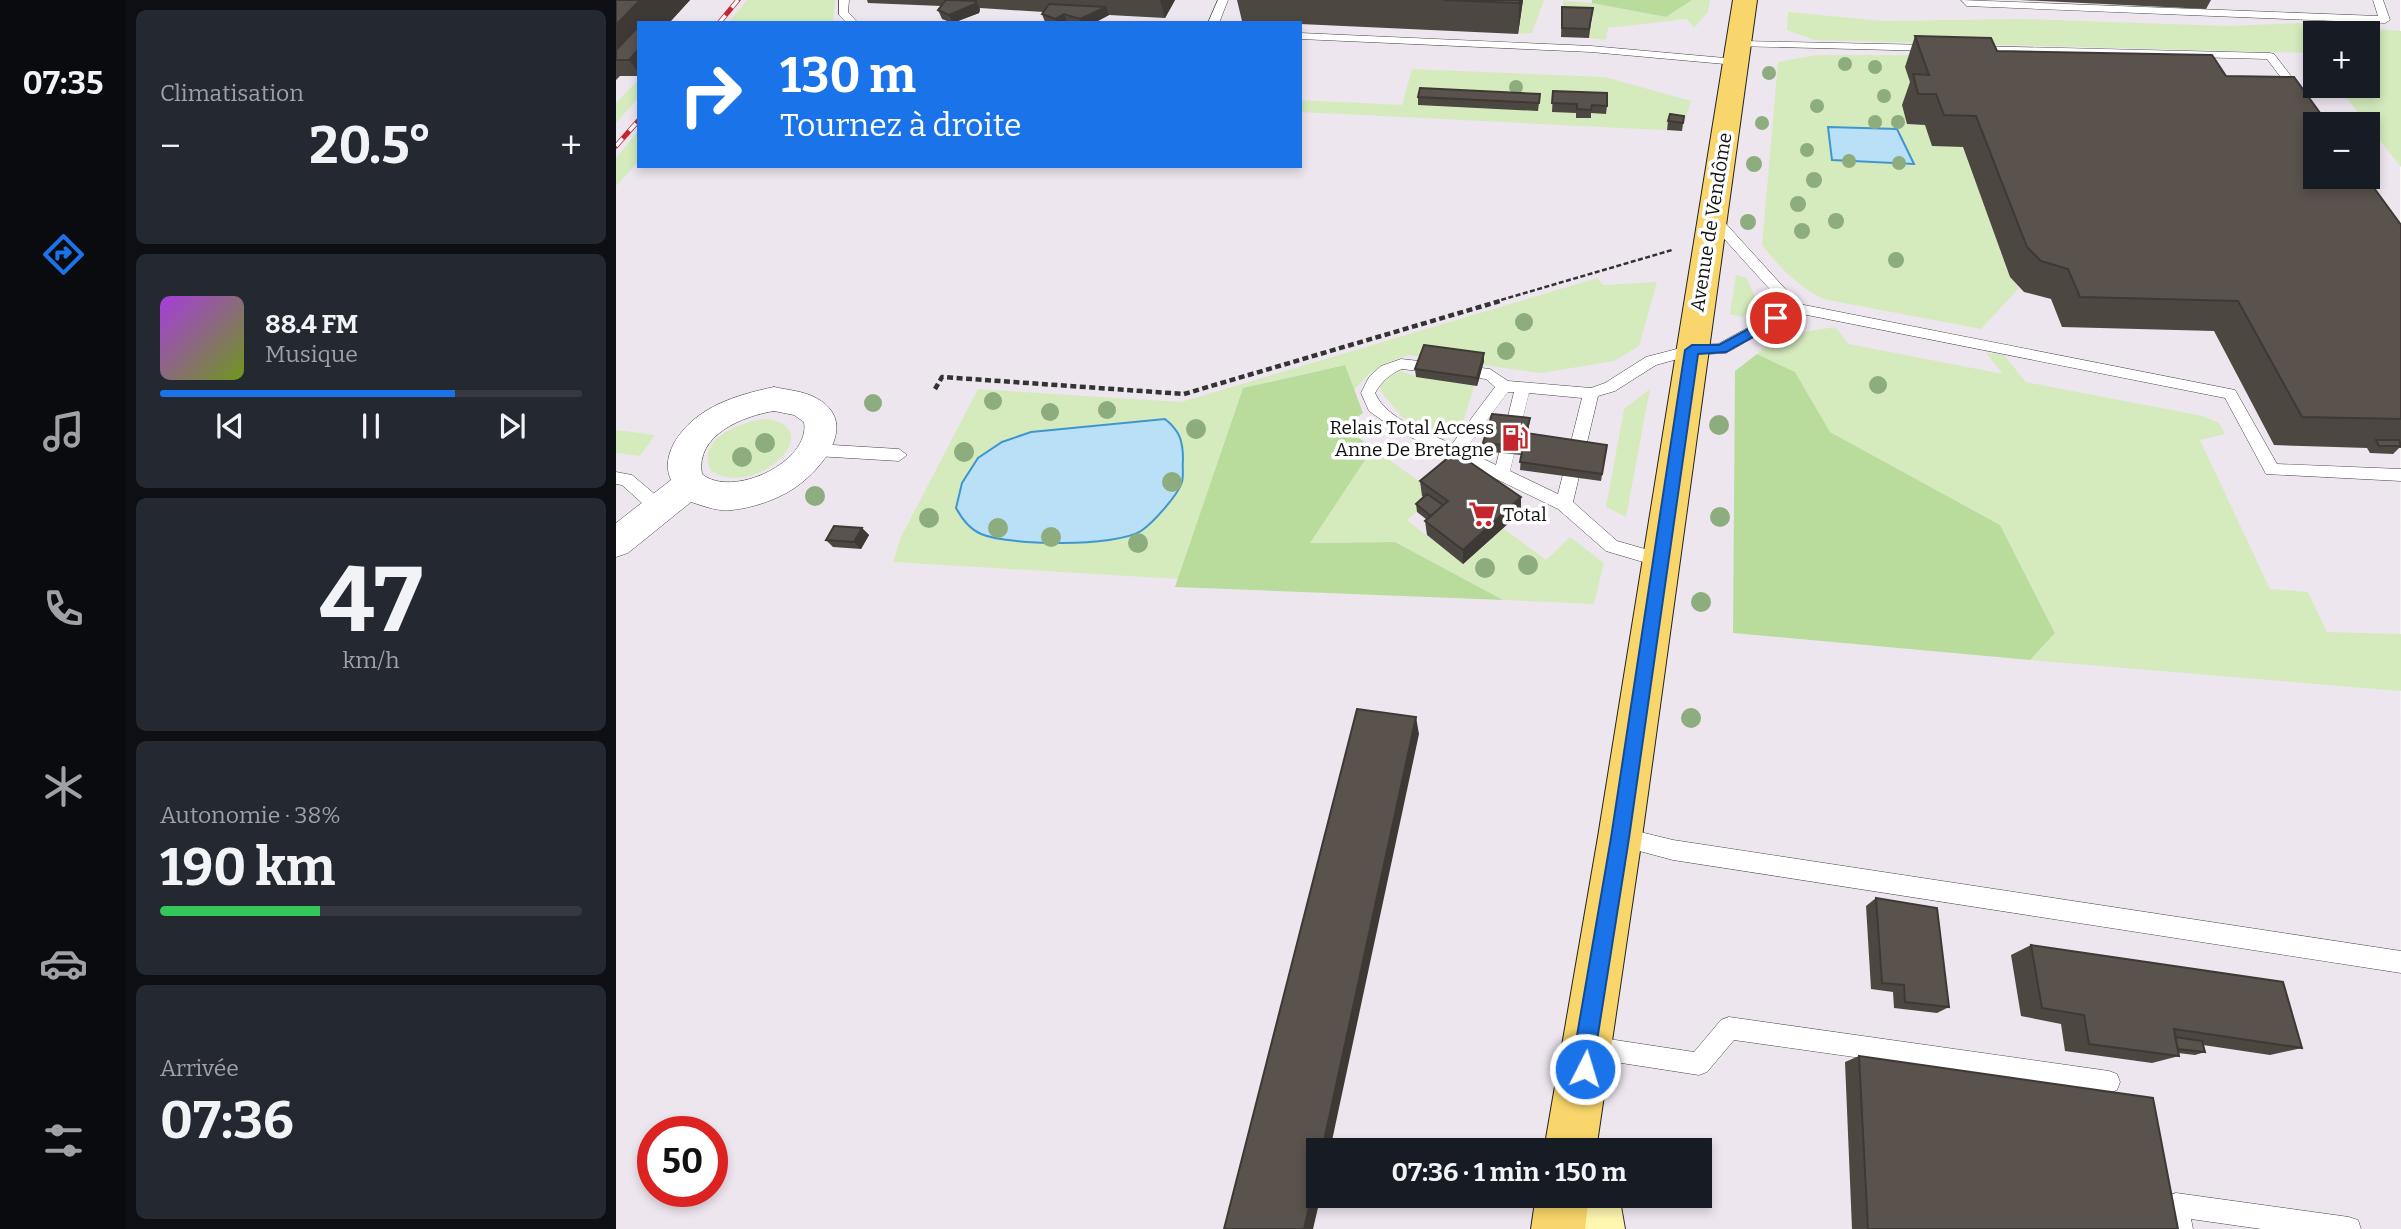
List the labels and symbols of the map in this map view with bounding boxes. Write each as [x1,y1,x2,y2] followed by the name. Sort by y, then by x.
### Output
[1685,131,1737,313] street label: Avenue de Vendôme
[1746,288,1806,348] pin
[1329,416,1494,461] place label: Relais Total Access Anne De Bretagne
[1500,423,1530,453] fuel station icon: Relais Total Access Anne De Bretagne
[1467,499,1497,529] supermarket icon: Total
[1503,503,1547,526] place label: Total
[1548,1032,1622,1106] position arrow
[637,1116,728,1207] speed limit sign: 50

